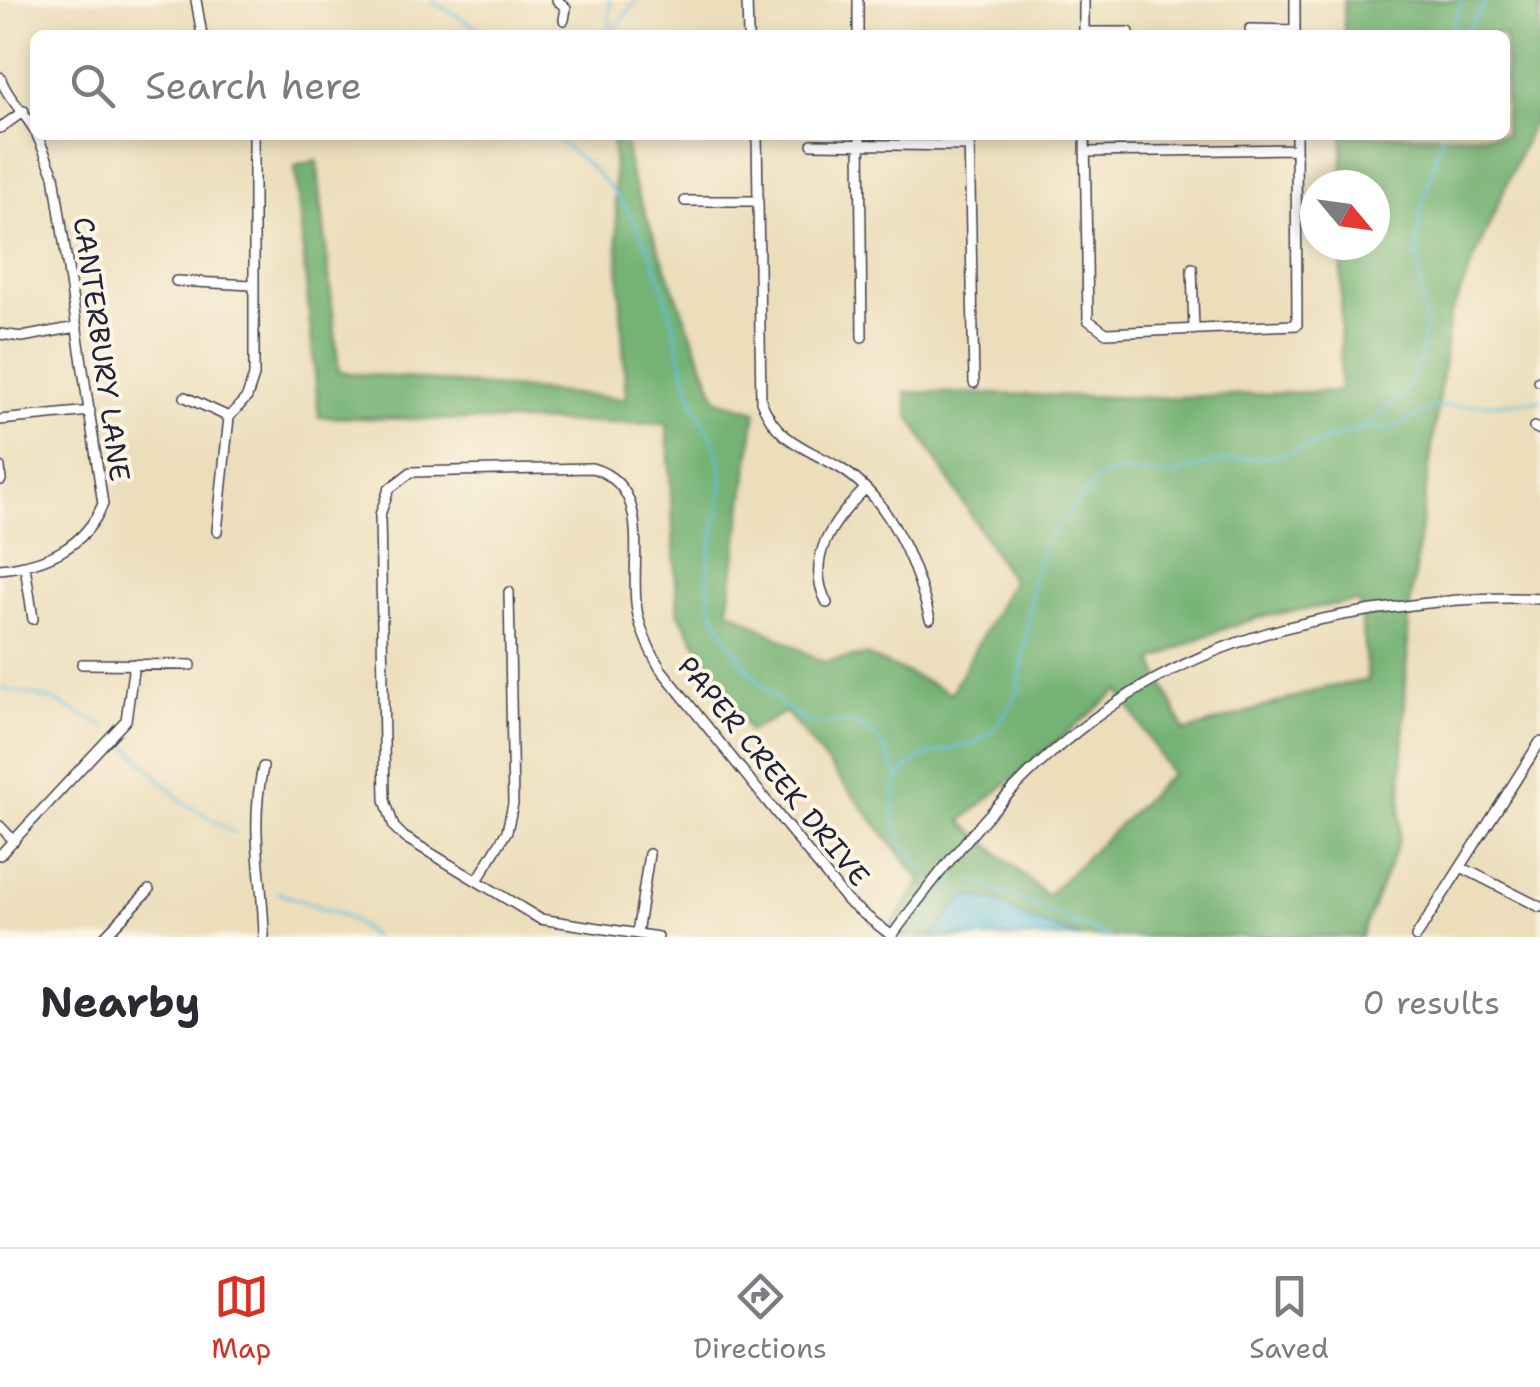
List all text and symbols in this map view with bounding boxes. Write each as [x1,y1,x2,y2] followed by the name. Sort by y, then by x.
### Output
[30,30,1510,140] search box
[65,58,120,113] icon: search
[145,60,362,111] text: Search here
[1300,170,1390,260] north arrow
[65,214,139,484] street label: CANTERBURY LANE
[669,648,879,894] street label: PAPER CREEK DRIVE
[40,974,200,1030] text: Nearby
[1363,981,1500,1024] text: 0 results
[211,1269,271,1367] tab: Map
[694,1269,827,1367] tab: Directions
[1249,1269,1329,1367] tab: Saved

